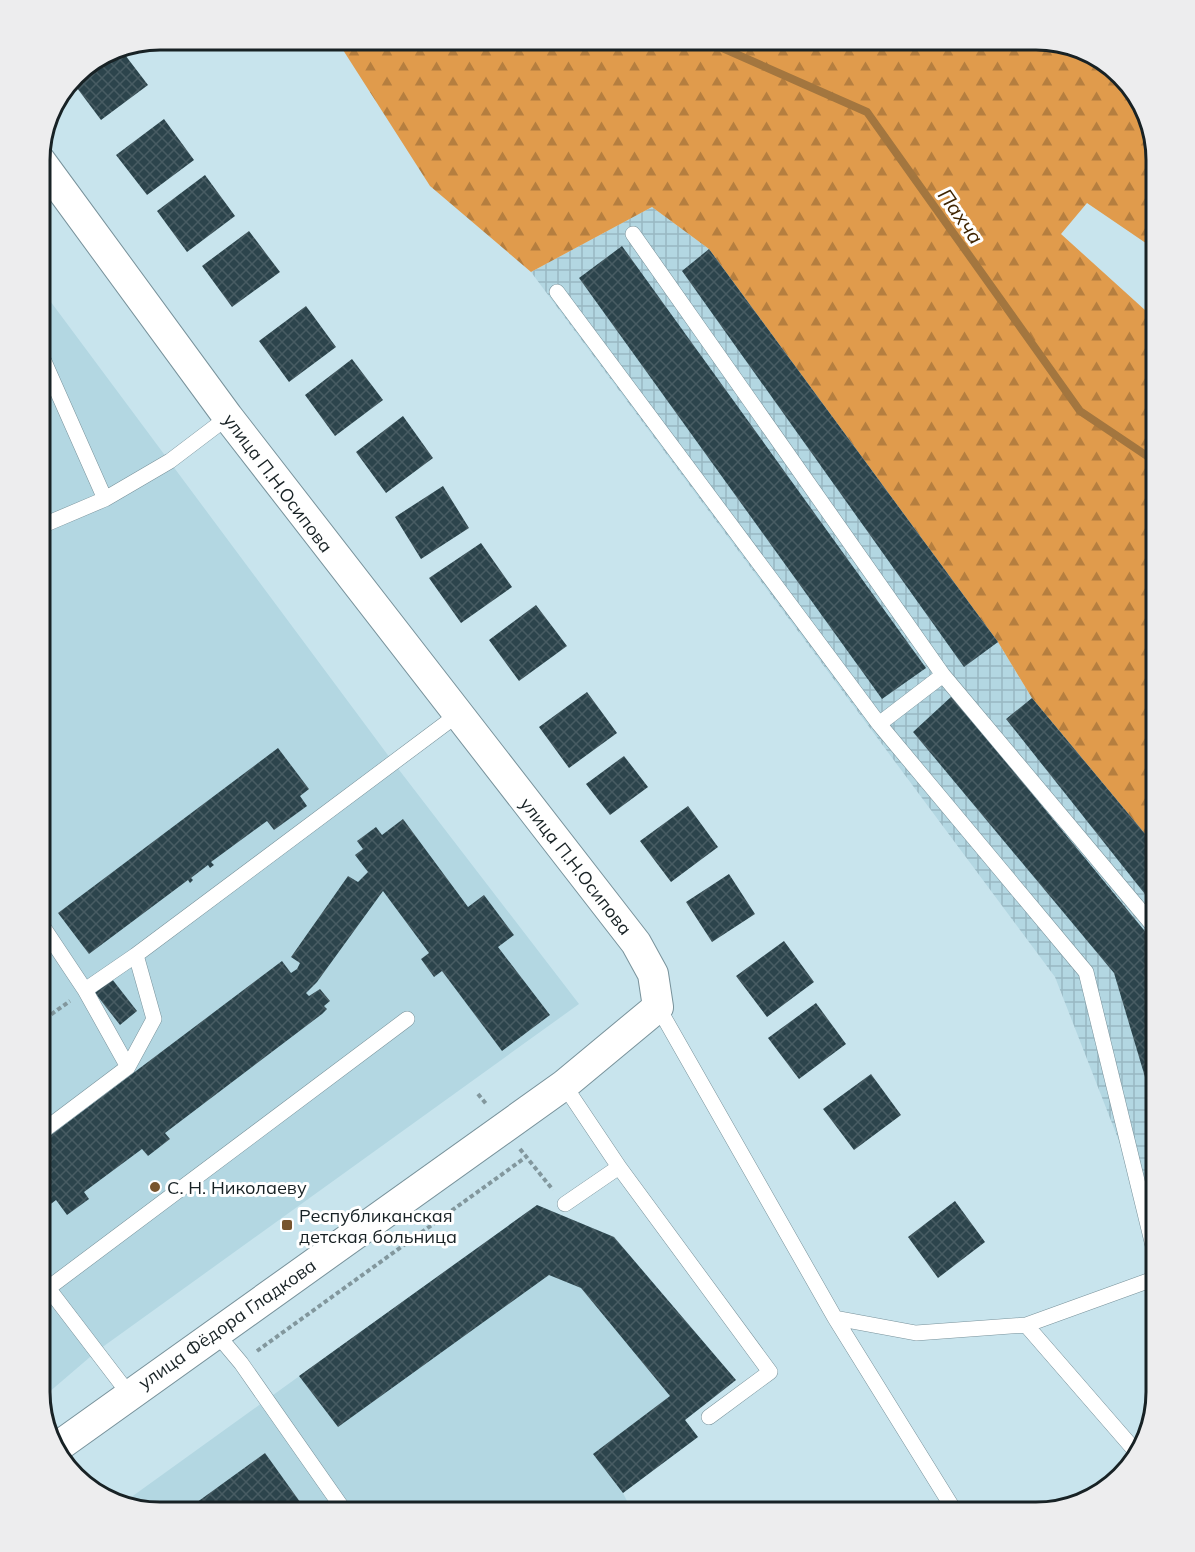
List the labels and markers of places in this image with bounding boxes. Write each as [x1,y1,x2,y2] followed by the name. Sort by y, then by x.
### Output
[167,1176,307,1199] place label: С. Н. Николаеву
[148,1180,162,1194] marker: С. Н. Николаеву
[299,1204,457,1248] place label: Республиканская детская больница
[280,1218,294,1232] marker: Республиканская детская больница

